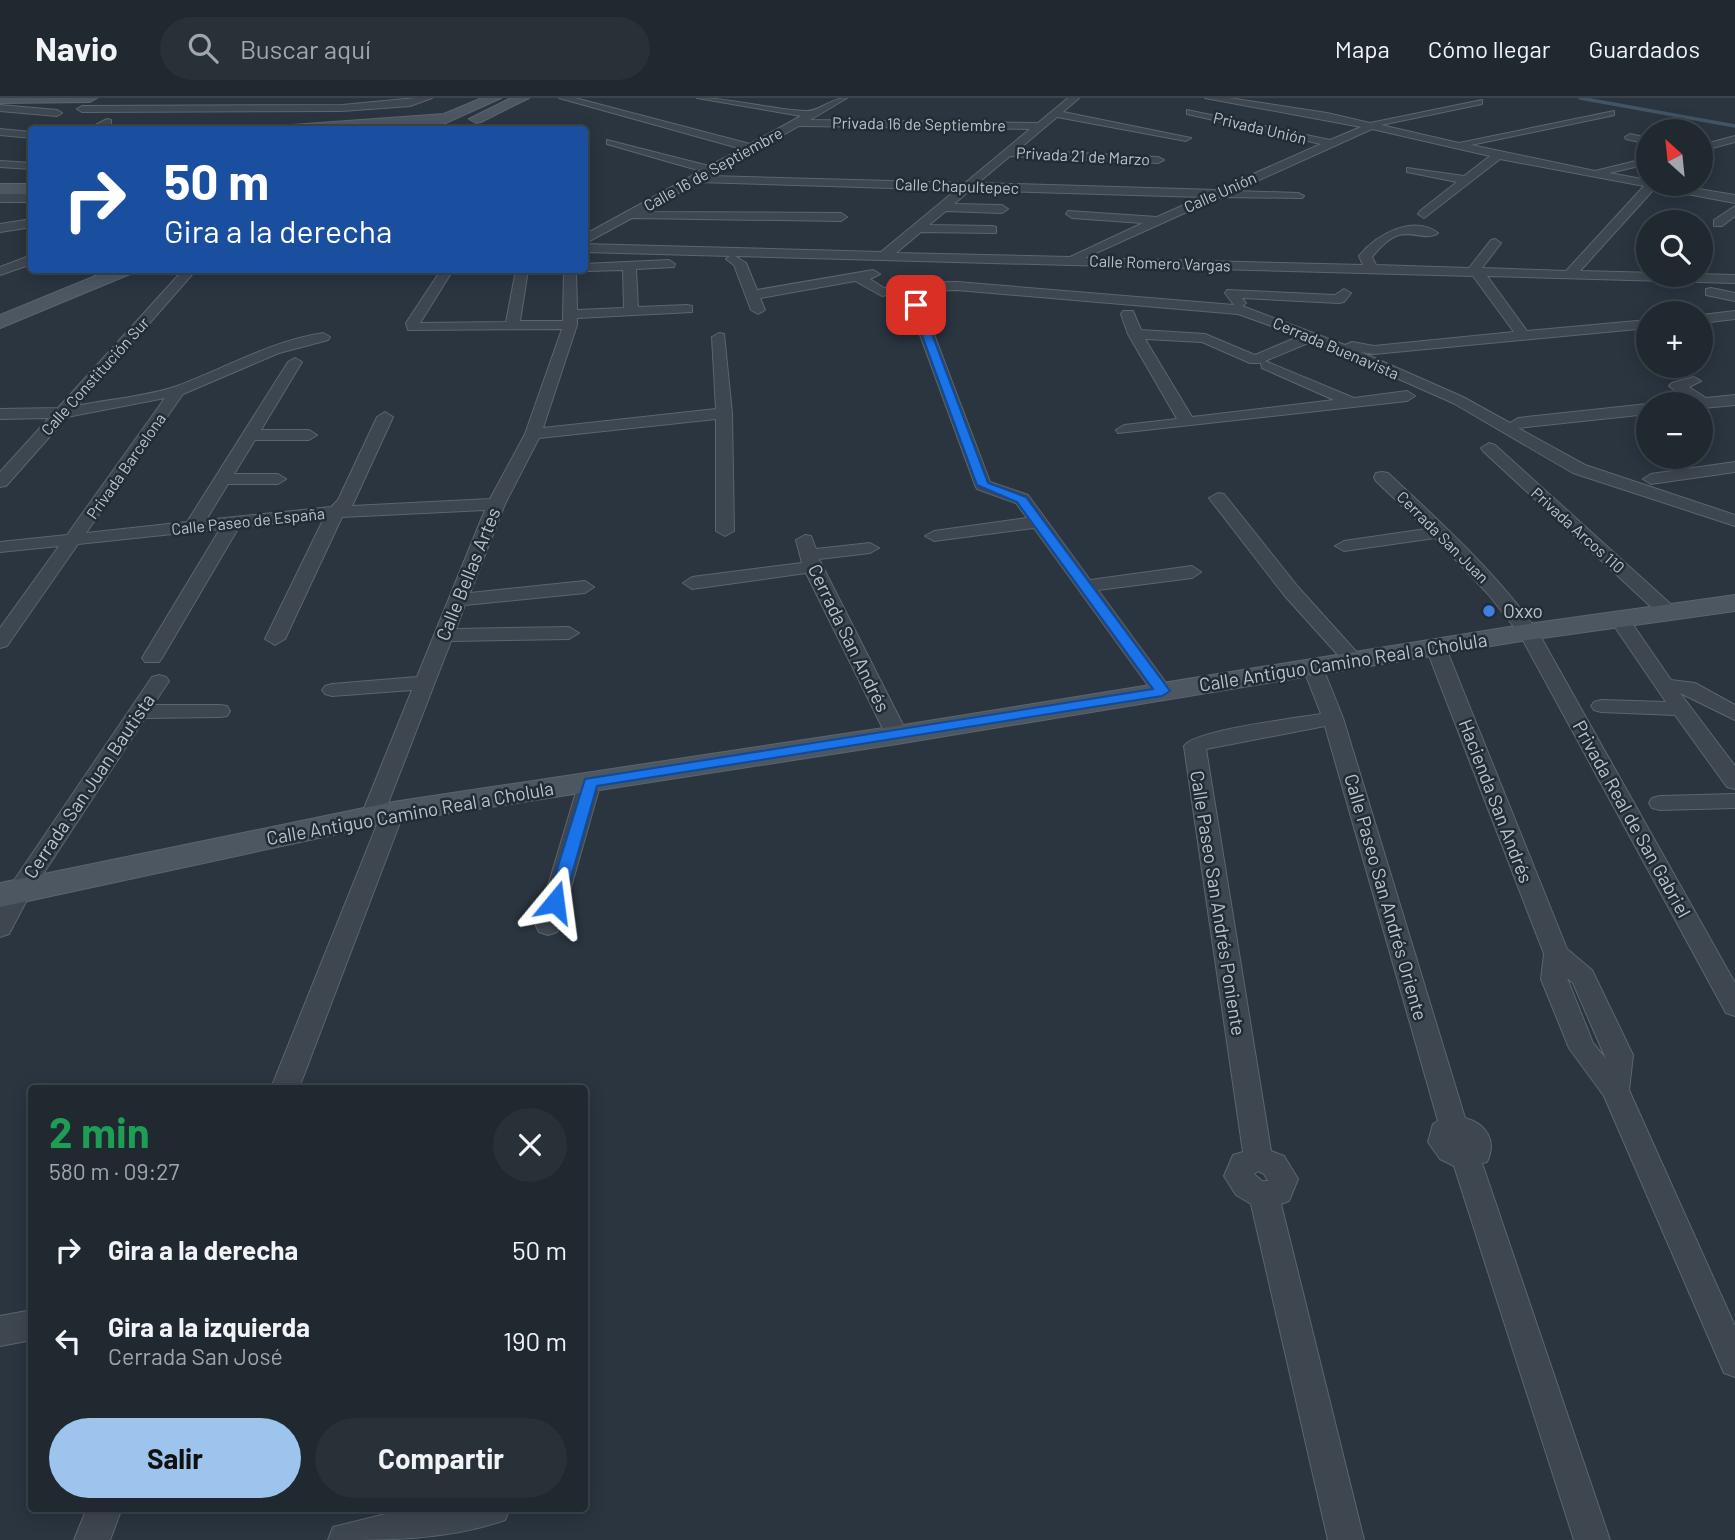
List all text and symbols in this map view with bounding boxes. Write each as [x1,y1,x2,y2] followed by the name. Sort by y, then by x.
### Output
[160,17,650,80] search box
[35,28,118,68] text: Navio
[184,29,222,67] icon: search
[240,33,371,64] text: Buscar aquí
[1335,34,1390,63] text: Mapa
[1428,34,1550,63] text: Cómo llegar
[1588,34,1700,63] text: Guardados
[1212,108,1309,147] street label: Privada Unión
[832,112,1006,135] street label: Privada 16 de Septiembre
[1636,119,1713,196] north arrow
[1636,119,1713,469] map controls
[640,123,785,215] street label: Calle 16 de Septiembre
[1016,143,1150,168] street label: Privada 21 de Marzo
[164,151,269,210] text: 50 m
[49,154,140,245] icon: right
[1181,167,1259,216] street label: Calle Unión
[895,174,1019,197] street label: Calle Chapultepec
[1636,210,1713,287] button: search
[164,211,392,249] text: Gira a la derecha
[1089,251,1231,274] street label: Calle Romero Vargas
[886,275,946,335] pin
[897,286,935,324] icon: arrive
[1636,301,1713,378] button: +
[1270,312,1402,383] street label: Cerrada Buenavista
[37,313,153,439] street label: Calle Constitución Sur
[1636,392,1713,469] button: −
[82,409,169,522] street label: Privada Barcelona
[1528,483,1629,576] street label: Privada Arcos 110
[1393,487,1493,587] street label: Cerrada San Juan
[170,503,326,538] street label: Calle Paseo de España
[430,504,505,644] street label: Calle Bellas Artes
[804,560,895,716] street label: Cerrada San Andrés
[1503,599,1543,622] place label: Oxxo
[1481,603,1497,619] marker: Oxxo
[1197,627,1489,696] street label: Calle Antiguo Camino Real a Cholula
[18,689,159,882] street label: Cerrada San Juan Bautista
[1455,716,1538,886] street label: Hacienda San Andrés
[1569,716,1696,921] street label: Privada Real de San Gabriel
[1186,769,1251,1037] street label: Calle Paseo San Andrés Poniente
[1340,771,1433,1023] street label: Calle Paseo San Andrés Oriente
[264,776,555,849] street label: Calle Antiguo Camino Real a Cholula
[518,865,592,939] position arrow
[49,1106,150,1156] text: 2 min
[493,1108,567,1182] button: close
[49,1157,179,1185] text: 580 m · 09:27
[49,1231,87,1269] icon: right
[108,1234,298,1265] text: Gira a la derecha
[512,1234,567,1265] text: 50 m
[108,1311,310,1342] text: Gira a la izquierda
[49,1322,87,1360] icon: left
[503,1325,567,1356] text: 190 m
[108,1342,283,1370] text: Cerrada San José
[49,1418,301,1498] button: Salir
[315,1418,567,1498] button: Compartir

